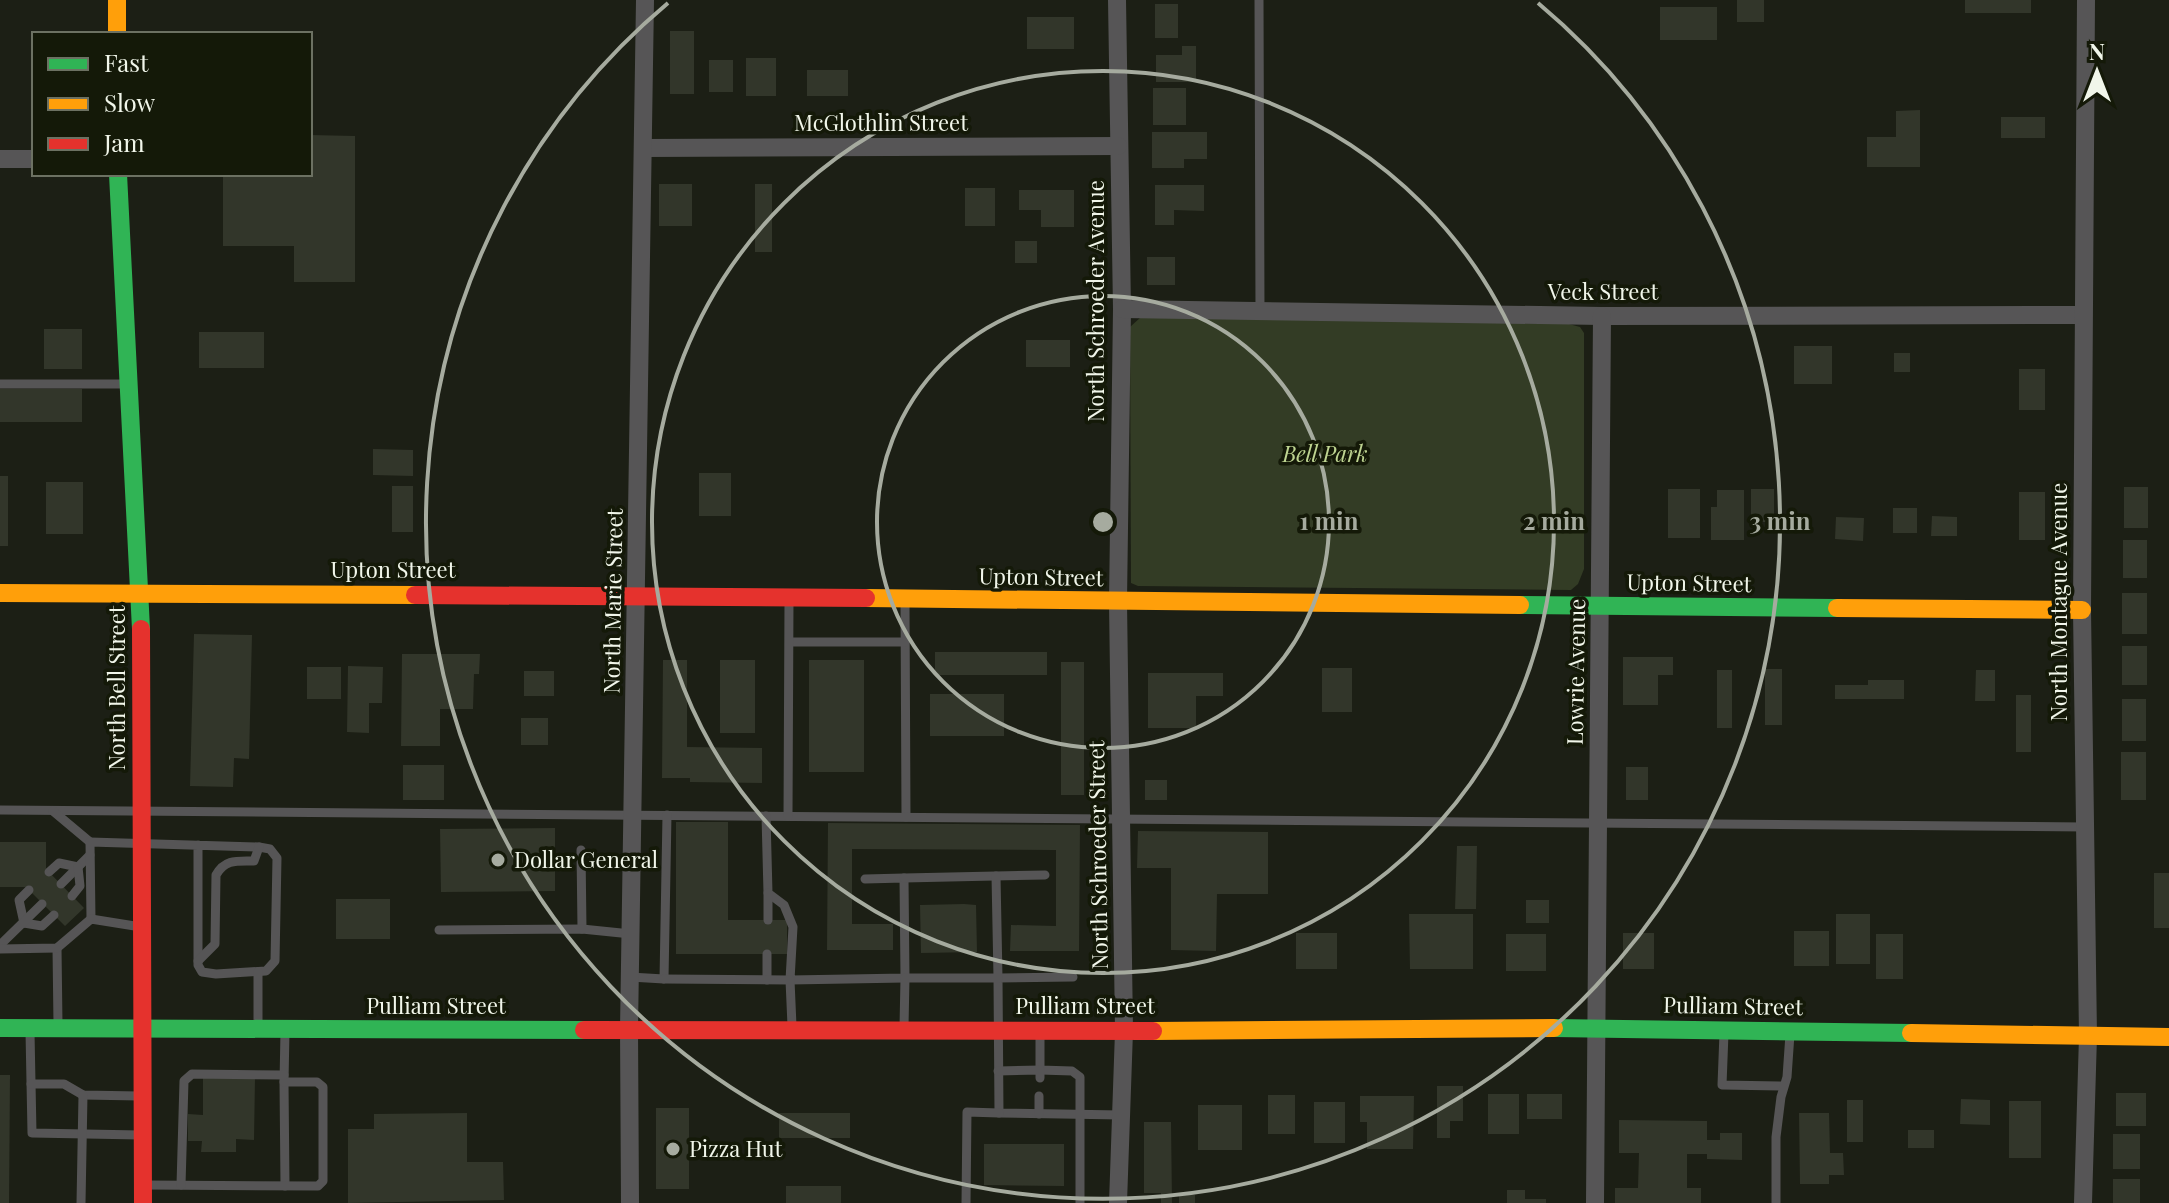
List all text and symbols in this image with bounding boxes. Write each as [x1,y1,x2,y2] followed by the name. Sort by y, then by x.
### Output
[32,32,312,176] legend
[2057,32,2137,112] north arrow
[2089,36,2105,66] text: N
[104,46,149,78] text: Fast
[104,86,156,118] text: Slow
[794,107,969,137] street label: McGlothlin Street
[103,126,145,158] text: Jam
[1080,180,1110,422] street label: North Schroeder Avenue
[1547,276,1660,306] street label: Veck Street
[1281,438,1368,468] park label: Bell Park
[2043,483,2073,721] street label: North Montague Avenue
[1300,504,1359,536] text: 1 min
[1523,504,1585,536] text: 2 min
[1749,504,1811,536] text: 3 min
[595,507,629,694] street label: North Marie Street
[1089,508,1117,536] centre of rings
[331,554,457,584] street label: Upton Street
[978,560,1105,592] street label: Upton Street
[1626,566,1753,598] street label: Upton Street
[1559,598,1591,745] street label: Lowrie Avenue
[101,604,131,771] street label: North Bell Street
[1080,739,1114,970] street label: North Schroeder Street
[514,844,658,874] place label: Dollar General
[489,851,507,869] marker: Dollar General
[1663,989,1804,1021] street label: Pulliam Street
[366,990,507,1020] street label: Pulliam Street
[1015,990,1156,1020] street label: Pulliam Street
[689,1133,784,1163] place label: Pizza Hut
[664,1140,682,1158] marker: Pizza Hut

